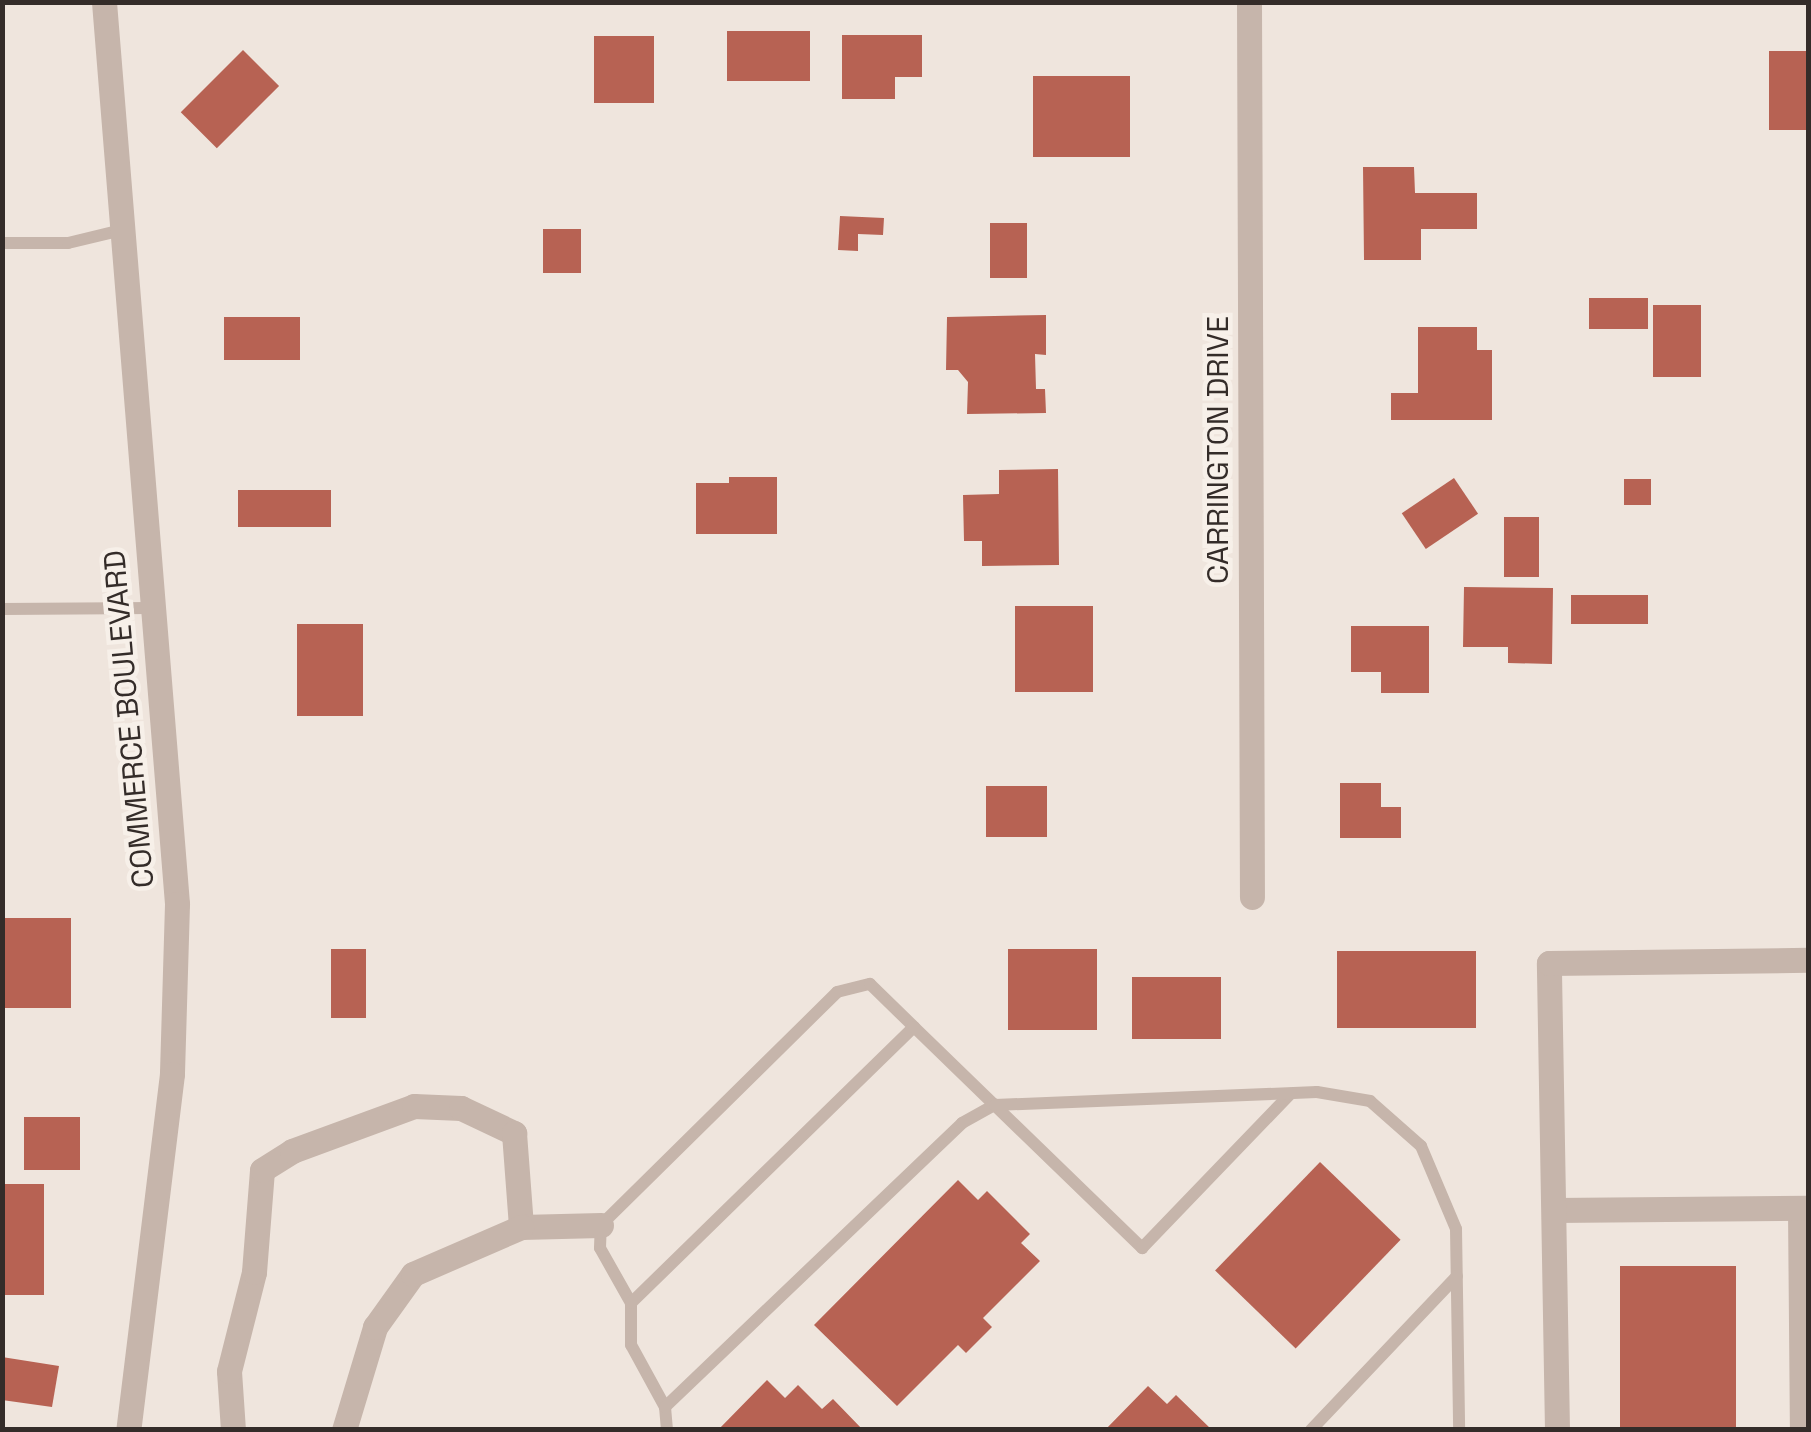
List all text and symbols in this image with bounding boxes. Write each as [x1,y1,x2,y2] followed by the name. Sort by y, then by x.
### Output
[1200,316,1236,584] street label: CARRINGTON DRIVE
[96,549,162,889] street label: COMMERCE BOULEVARD

